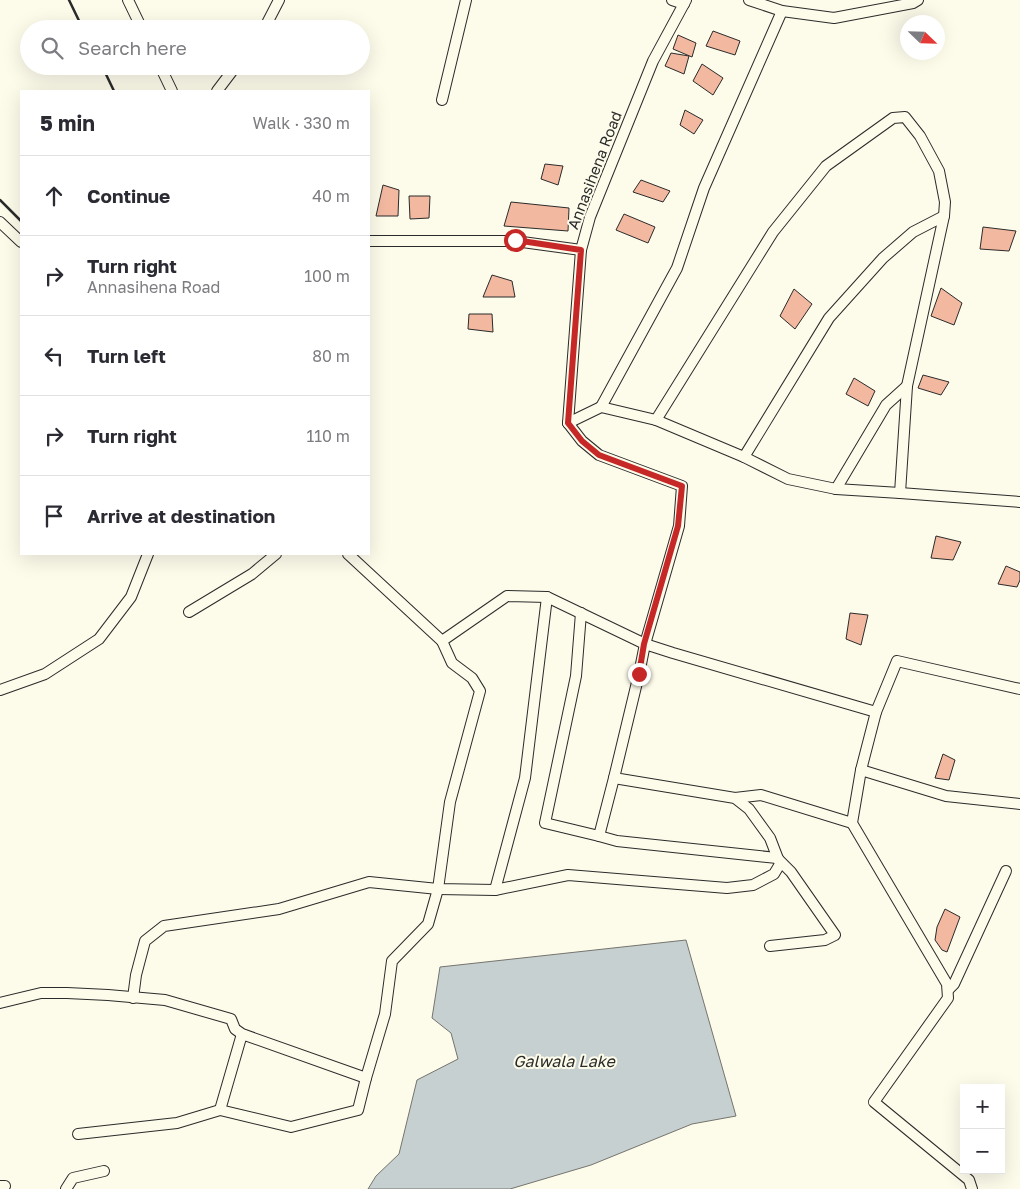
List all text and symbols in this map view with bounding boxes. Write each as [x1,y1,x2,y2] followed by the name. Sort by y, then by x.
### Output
[900,15,945,60] north arrow
[20,20,370,75] search box
[38,34,66,62] icon: search
[78,36,187,59] text: Search here
[563,108,625,232] street label: Annasihena Road
[40,110,95,136] text: 5 min
[252,113,350,133] text: Walk · 330 m
[40,182,68,210] icon: ahead
[87,184,170,207] text: Continue
[312,186,350,206] text: 40 m
[504,229,527,252] route start
[87,254,177,277] text: Turn right
[40,262,68,290] icon: right
[304,266,350,286] text: 100 m
[87,277,220,297] text: Annasihena Road
[40,342,68,370] icon: left
[87,344,166,367] text: Turn left
[312,346,350,366] text: 80 m
[40,422,68,450] icon: right
[87,424,177,447] text: Turn right
[306,426,350,446] text: 110 m
[40,502,68,530] icon: arrive
[87,504,275,527] text: Arrive at destination
[628,663,651,686] route end
[513,1051,616,1071] water label: Galwala Lake
[960,1084,1005,1174] map controls
[960,1084,1005,1129] button: +
[960,1129,1005,1174] button: −

